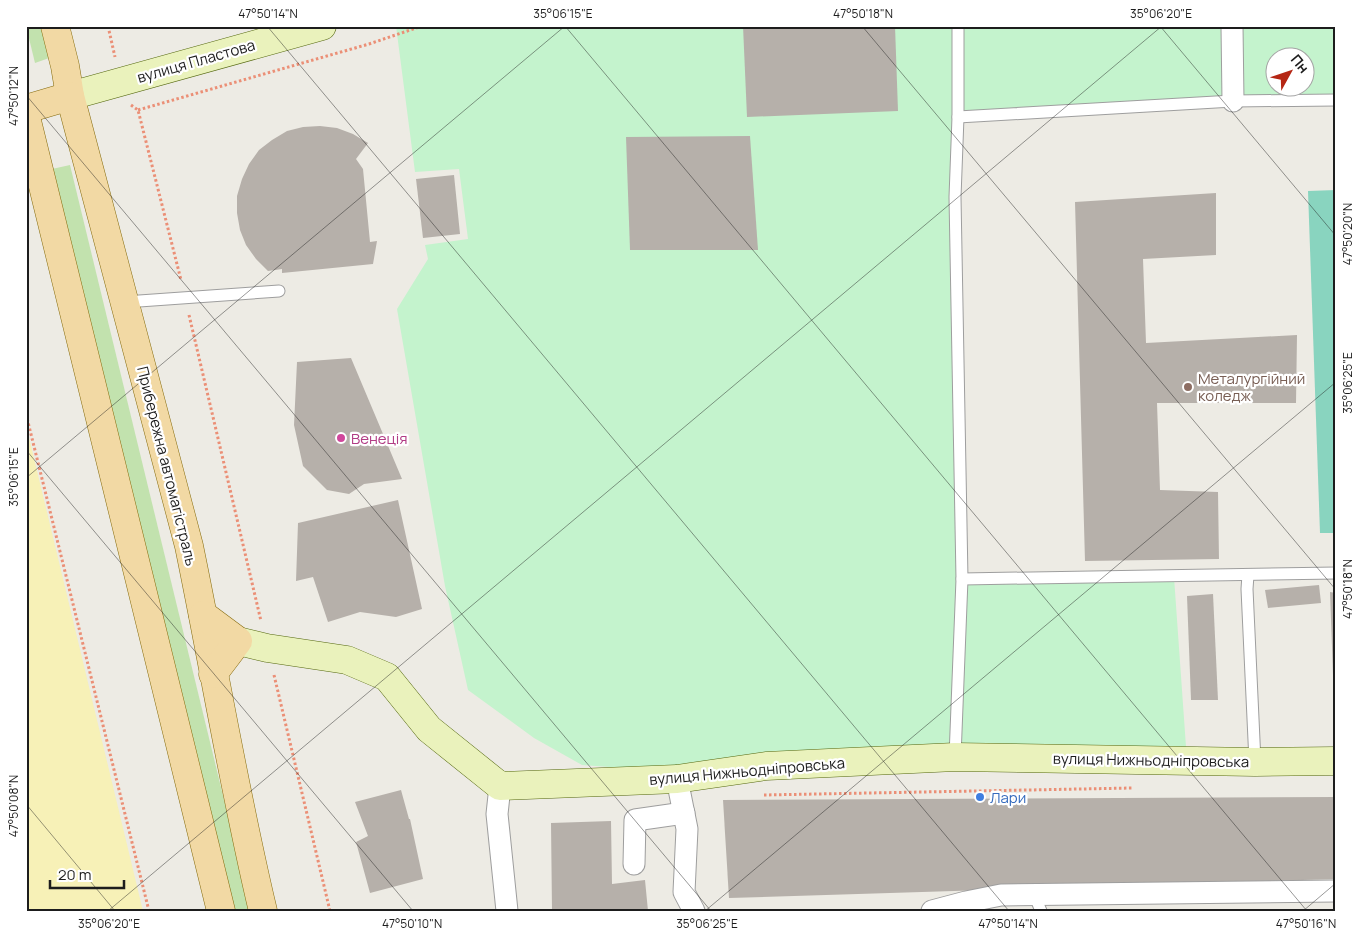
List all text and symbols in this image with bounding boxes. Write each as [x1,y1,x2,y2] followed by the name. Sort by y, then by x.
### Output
[238,5,298,22] text: 47°50'14"N
[533,5,593,22] text: 35°06'15"E
[833,5,893,22] text: 47°50'18"N
[1130,5,1192,22] text: 35°06'20"E
[135,34,257,88] street label: вулиця Пластова
[1264,48,1314,98] north arrow
[1287,50,1314,77] text: Пн
[5,66,22,126] text: 47°50'12"N
[1339,203,1356,265] text: 47°50'20"N
[1339,352,1356,414] text: 35°06'25"E
[132,364,202,568] street label: Прибережна автомагістраль
[1198,368,1305,406] place label: Металургійний коледж
[1182,381,1194,393] marker: Металургійний коледж
[351,428,408,449] place label: Венеція
[335,432,347,444] marker: Венеція
[5,447,22,507] text: 35°06'15"E
[1339,559,1356,619] text: 47°50'18"N
[1053,748,1249,772] street label: вулиця Нижньодніпровська
[648,752,846,790] street label: вулиця Нижньодніпровська
[5,775,22,837] text: 47°50'08"N
[990,787,1026,808] place label: Лари
[974,791,986,803] marker: Лари
[50,857,124,889] scale bar
[58,864,91,885] text: 20 m
[78,915,140,932] text: 35°06'20"E
[382,915,442,932] text: 47°50'10"N
[676,915,738,932] text: 35°06'25"E
[978,915,1038,932] text: 47°50'14"N
[1276,915,1336,932] text: 47°50'16"N

